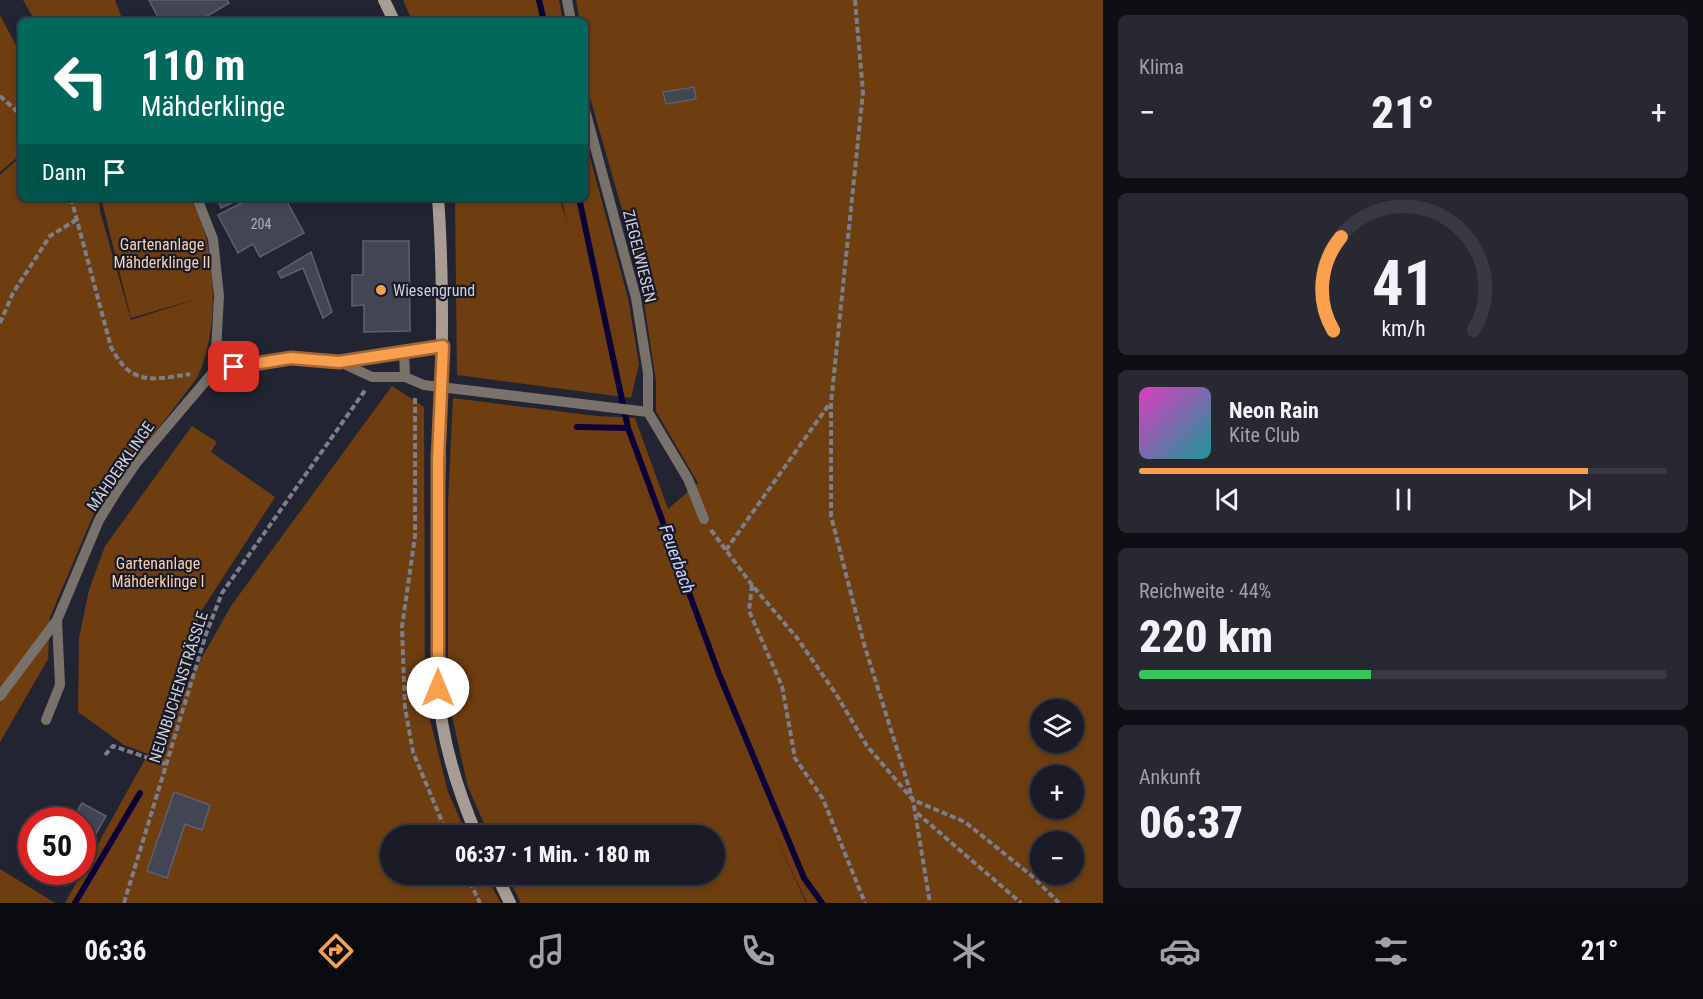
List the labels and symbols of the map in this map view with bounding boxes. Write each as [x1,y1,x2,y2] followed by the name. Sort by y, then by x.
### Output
[619,208,660,304] street label: ZIEGELWIESEN
[251,216,271,232] house number: 204
[113,235,211,272] park label: Gartenanlage Mähderklinge II
[393,281,475,300] place label: Wiesengrund
[374,283,388,297] marker: Wiesengrund
[208,341,259,392] pin
[83,418,158,515] street label: MÄHDERKLINGE
[655,521,700,596] water label: Feuerbach
[111,554,205,591] park label: Gartenanlage Mähderklinge I
[145,609,212,765] street label: NEUNBUCHENSTRÄSSLE
[406,656,470,720] position arrow
[18,807,96,885] speed limit sign: 50

